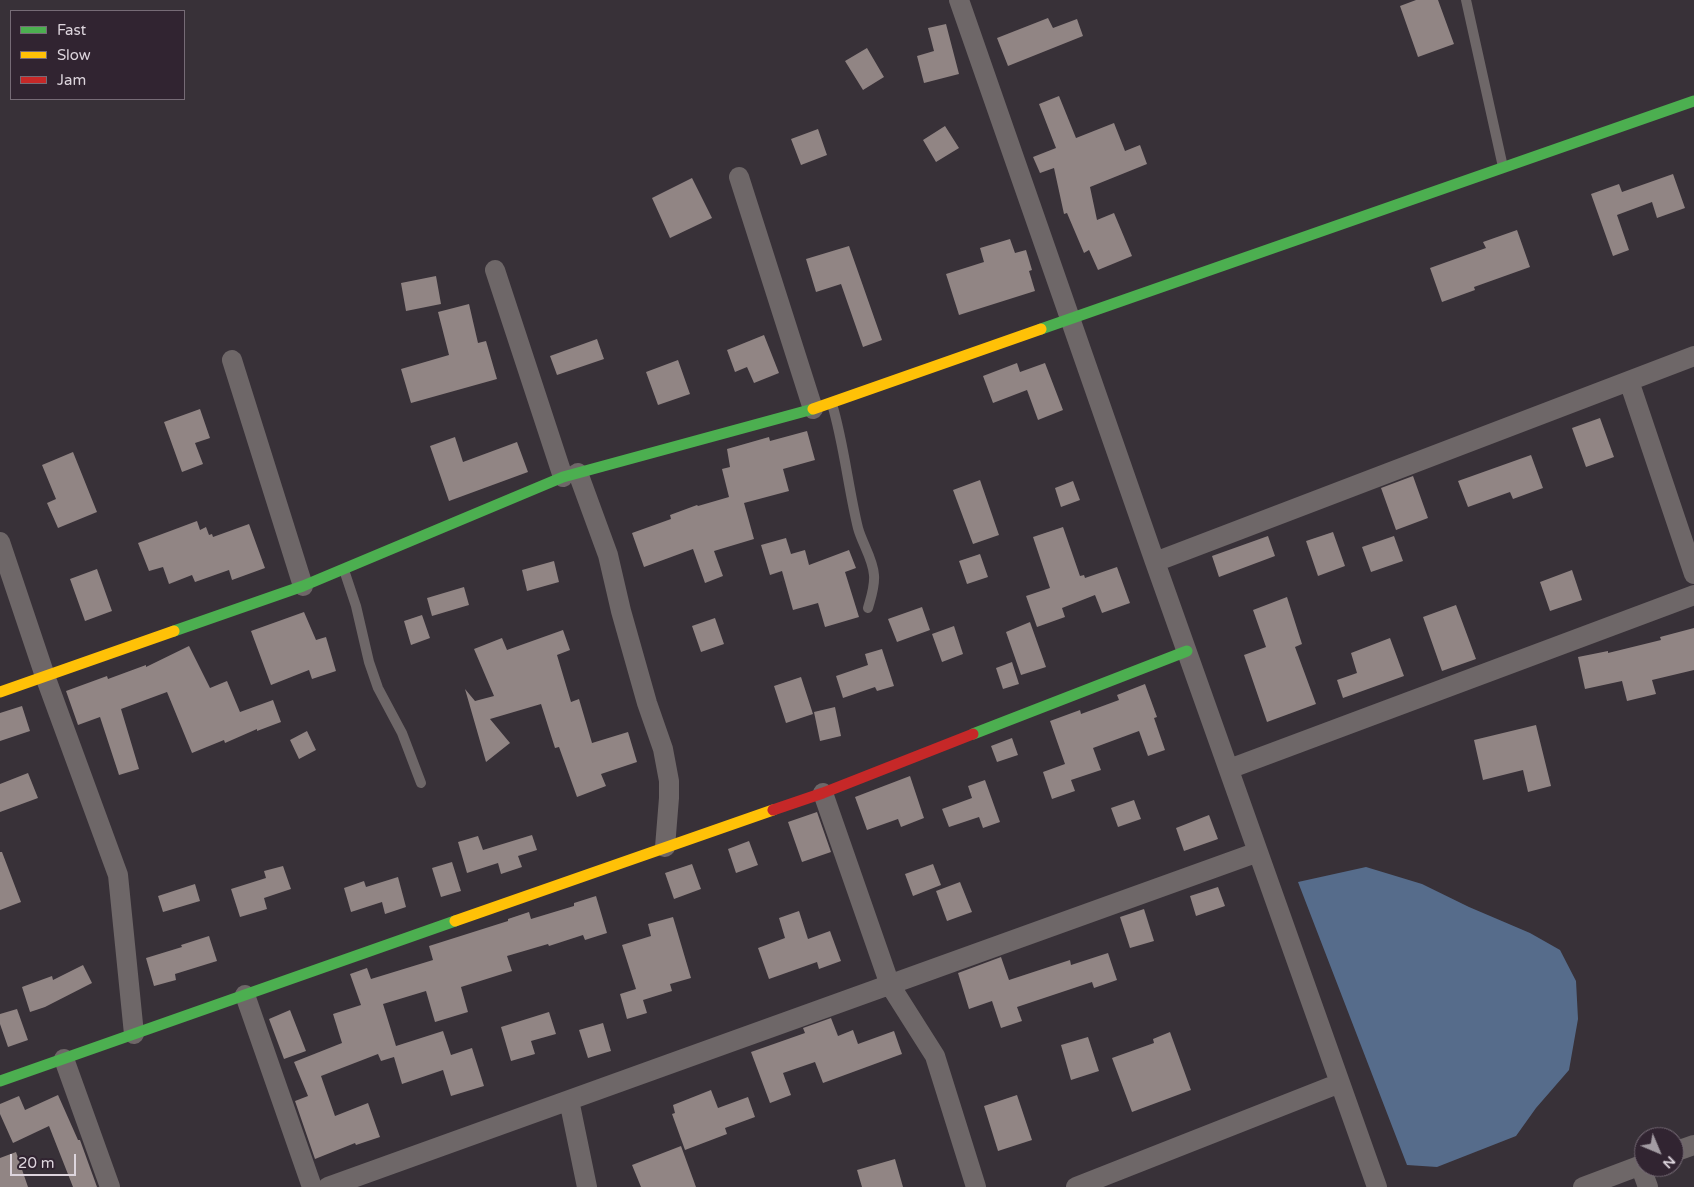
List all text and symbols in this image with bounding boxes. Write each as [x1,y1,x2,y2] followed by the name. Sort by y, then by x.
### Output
[10,10,185,100] legend
[57,21,86,39] text: Fast
[57,46,91,64] text: Slow
[57,71,86,89] text: Jam
[1634,1127,1684,1177] north arrow
[12,1144,79,1176] scale bar
[1659,1152,1679,1172] text: N
[18,1154,55,1172] text: 20 m

